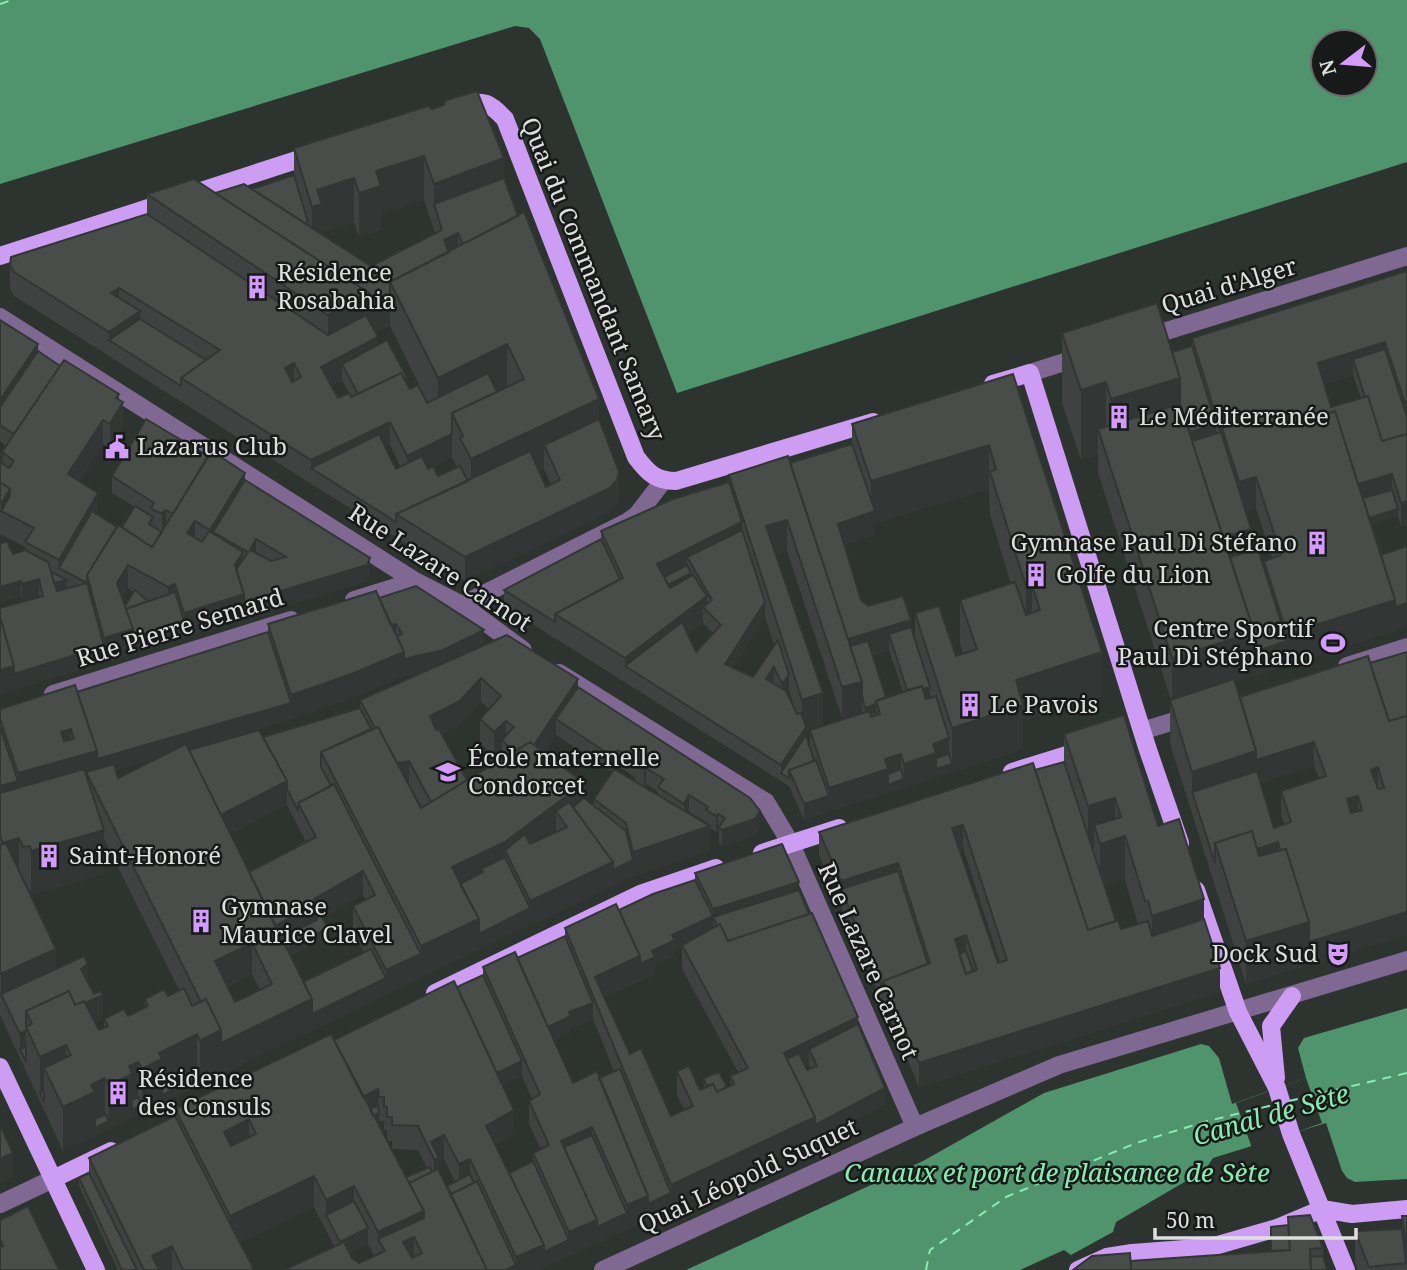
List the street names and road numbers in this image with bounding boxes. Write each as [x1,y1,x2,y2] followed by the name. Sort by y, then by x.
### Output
[514,112,675,445] street label: Quai du Commandant Samary
[1157,248,1300,321] street label: Quai d'Alger
[343,495,539,638] street label: Rue Lazare Carnot
[72,579,287,674] street label: Rue Pierre Semard
[811,857,928,1064] street label: Rue Lazare Carnot
[632,1109,863,1240] street label: Quai Léopold Suquet

